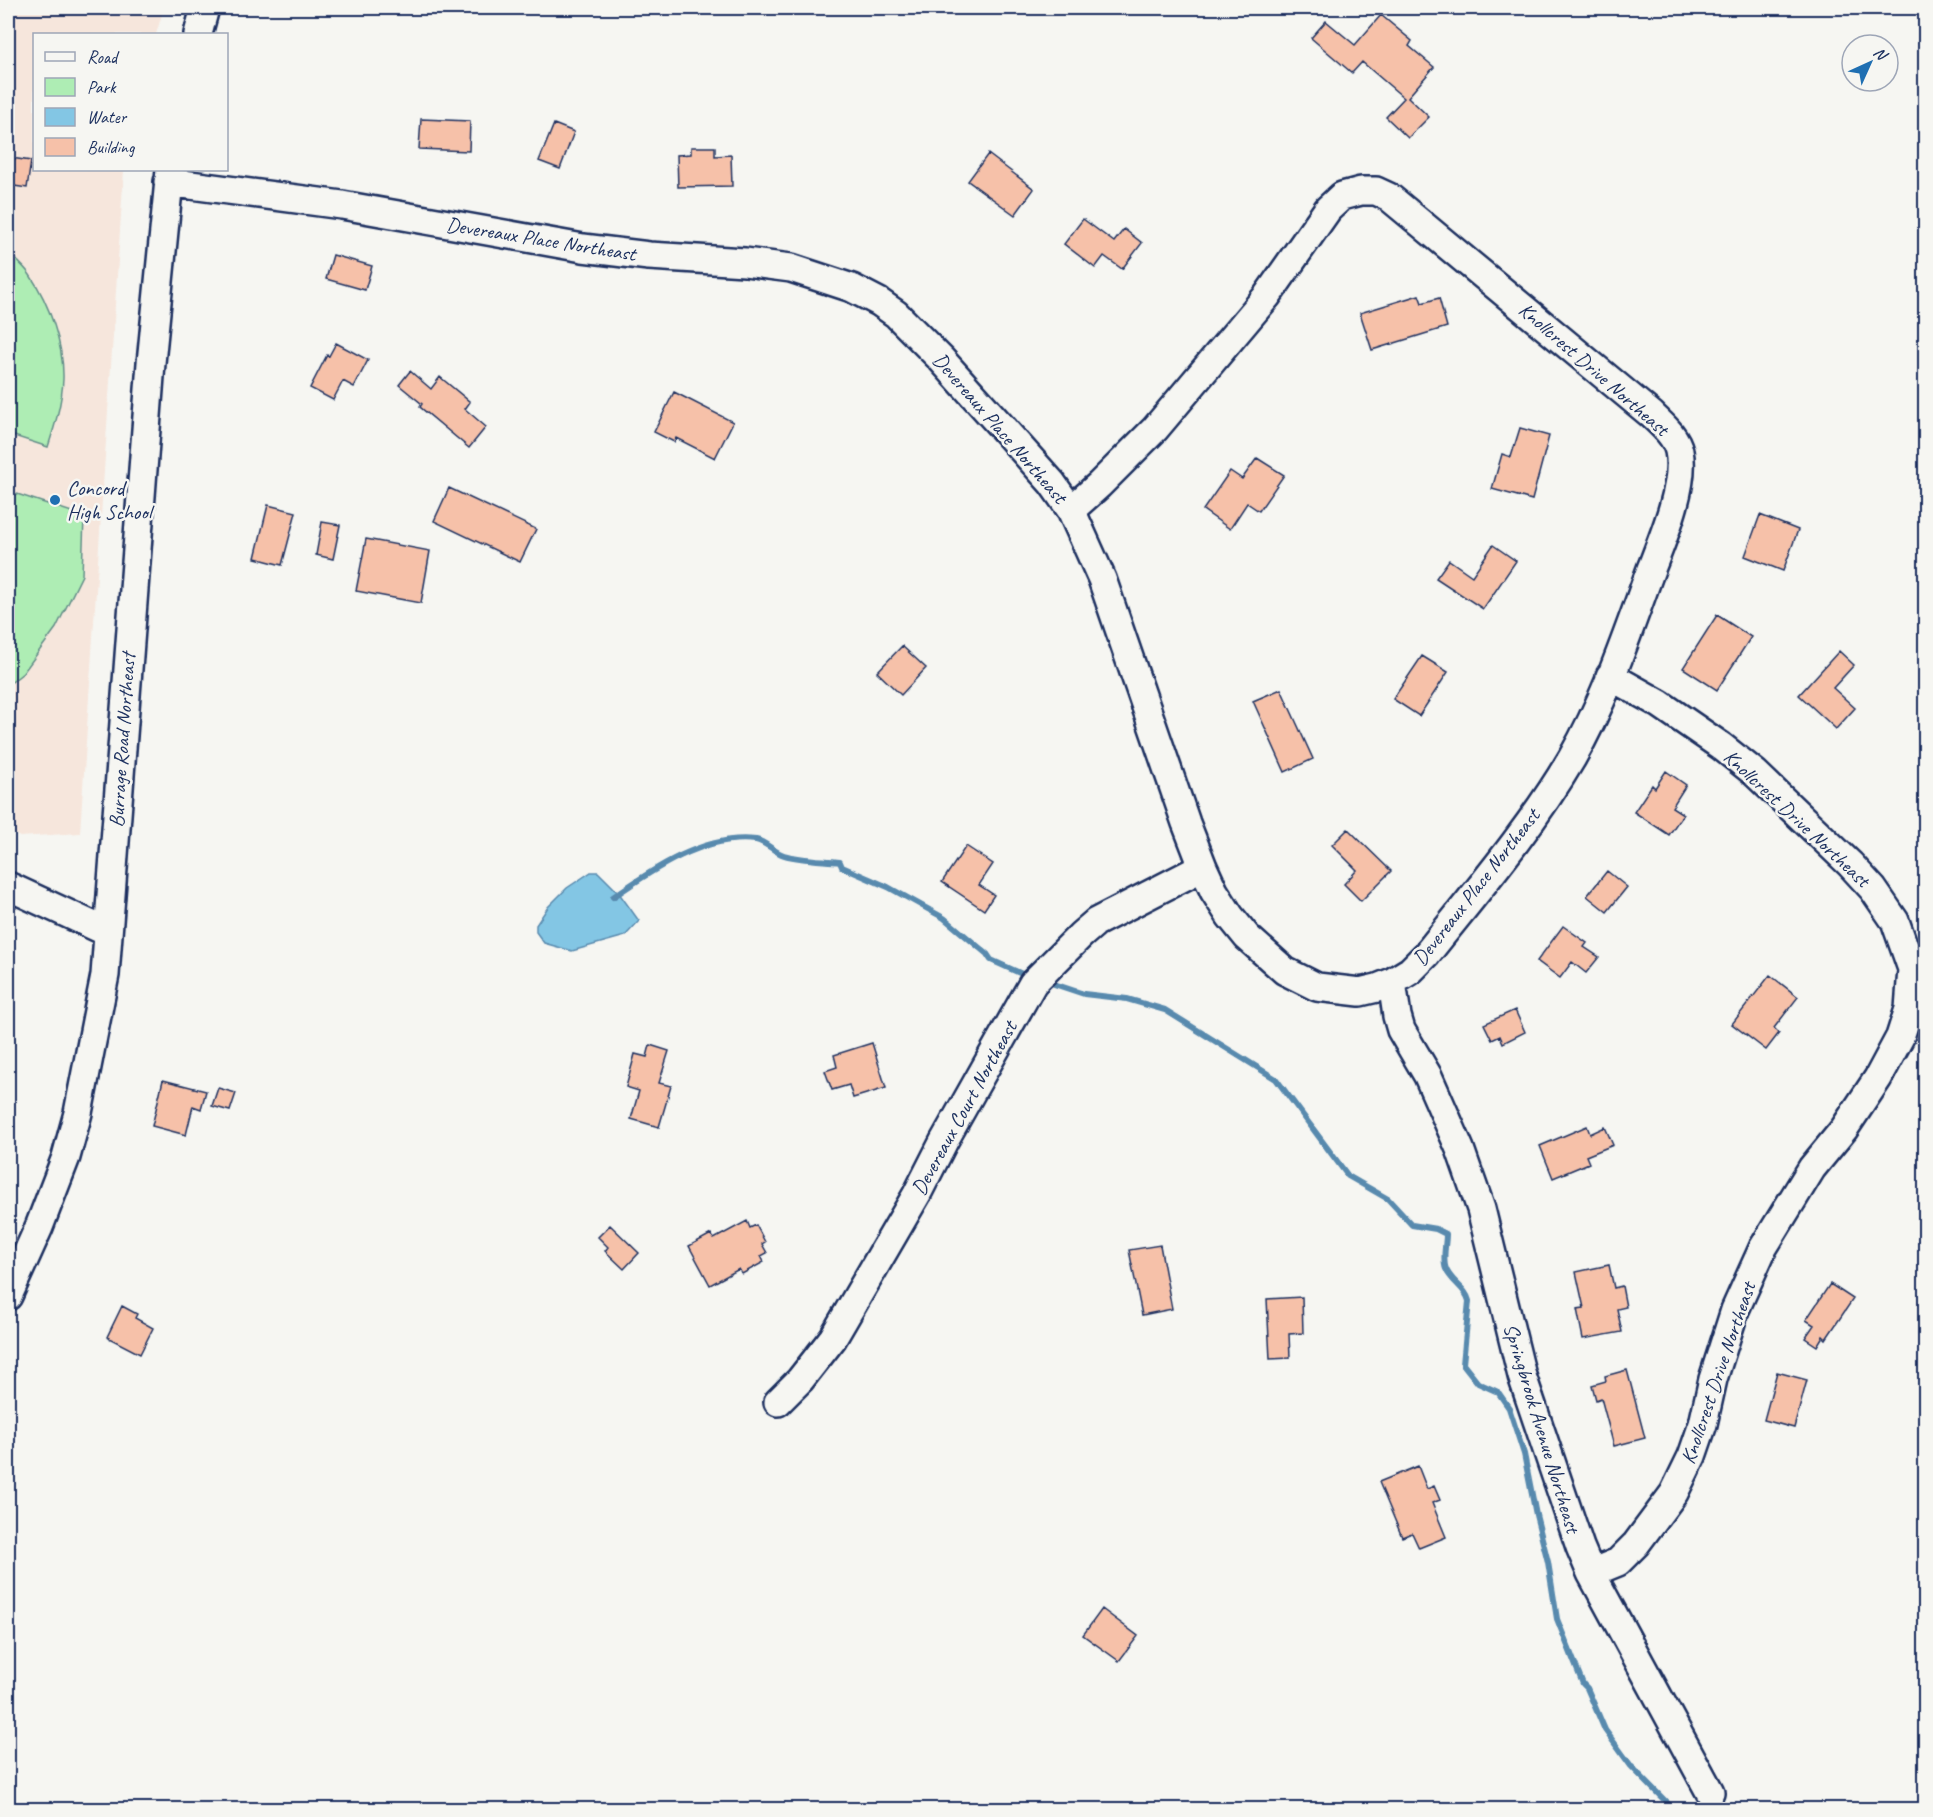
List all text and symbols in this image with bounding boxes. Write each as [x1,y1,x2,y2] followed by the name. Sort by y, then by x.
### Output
[33,33,228,171] legend
[1840,33,1900,93] north arrow
[1869,43,1893,66] text: N
[87,46,120,68] text: Road
[87,76,117,98] text: Park
[87,106,128,128] text: Water
[87,136,136,158] text: Building
[444,211,640,267] street label: Devereaux Place Northeast
[1514,297,1676,443] street label: Knollcrest Drive Northeast
[927,347,1074,510] street label: Devereaux Place Northeast
[67,475,155,525] place label: Concord High School
[48,493,62,507] marker: Concord High School
[103,649,141,828] street label: Burrage Road Northeast
[1718,744,1877,894] street label: Knollcrest Drive Northeast
[1407,802,1546,970] street label: Devereaux Place Northeast
[905,1015,1024,1199] street label: Devereaux Court Northeast
[1675,1277,1762,1467] street label: Knollcrest Drive Northeast
[1498,1320,1587,1538] street label: Springbrook Avenue Northeast

